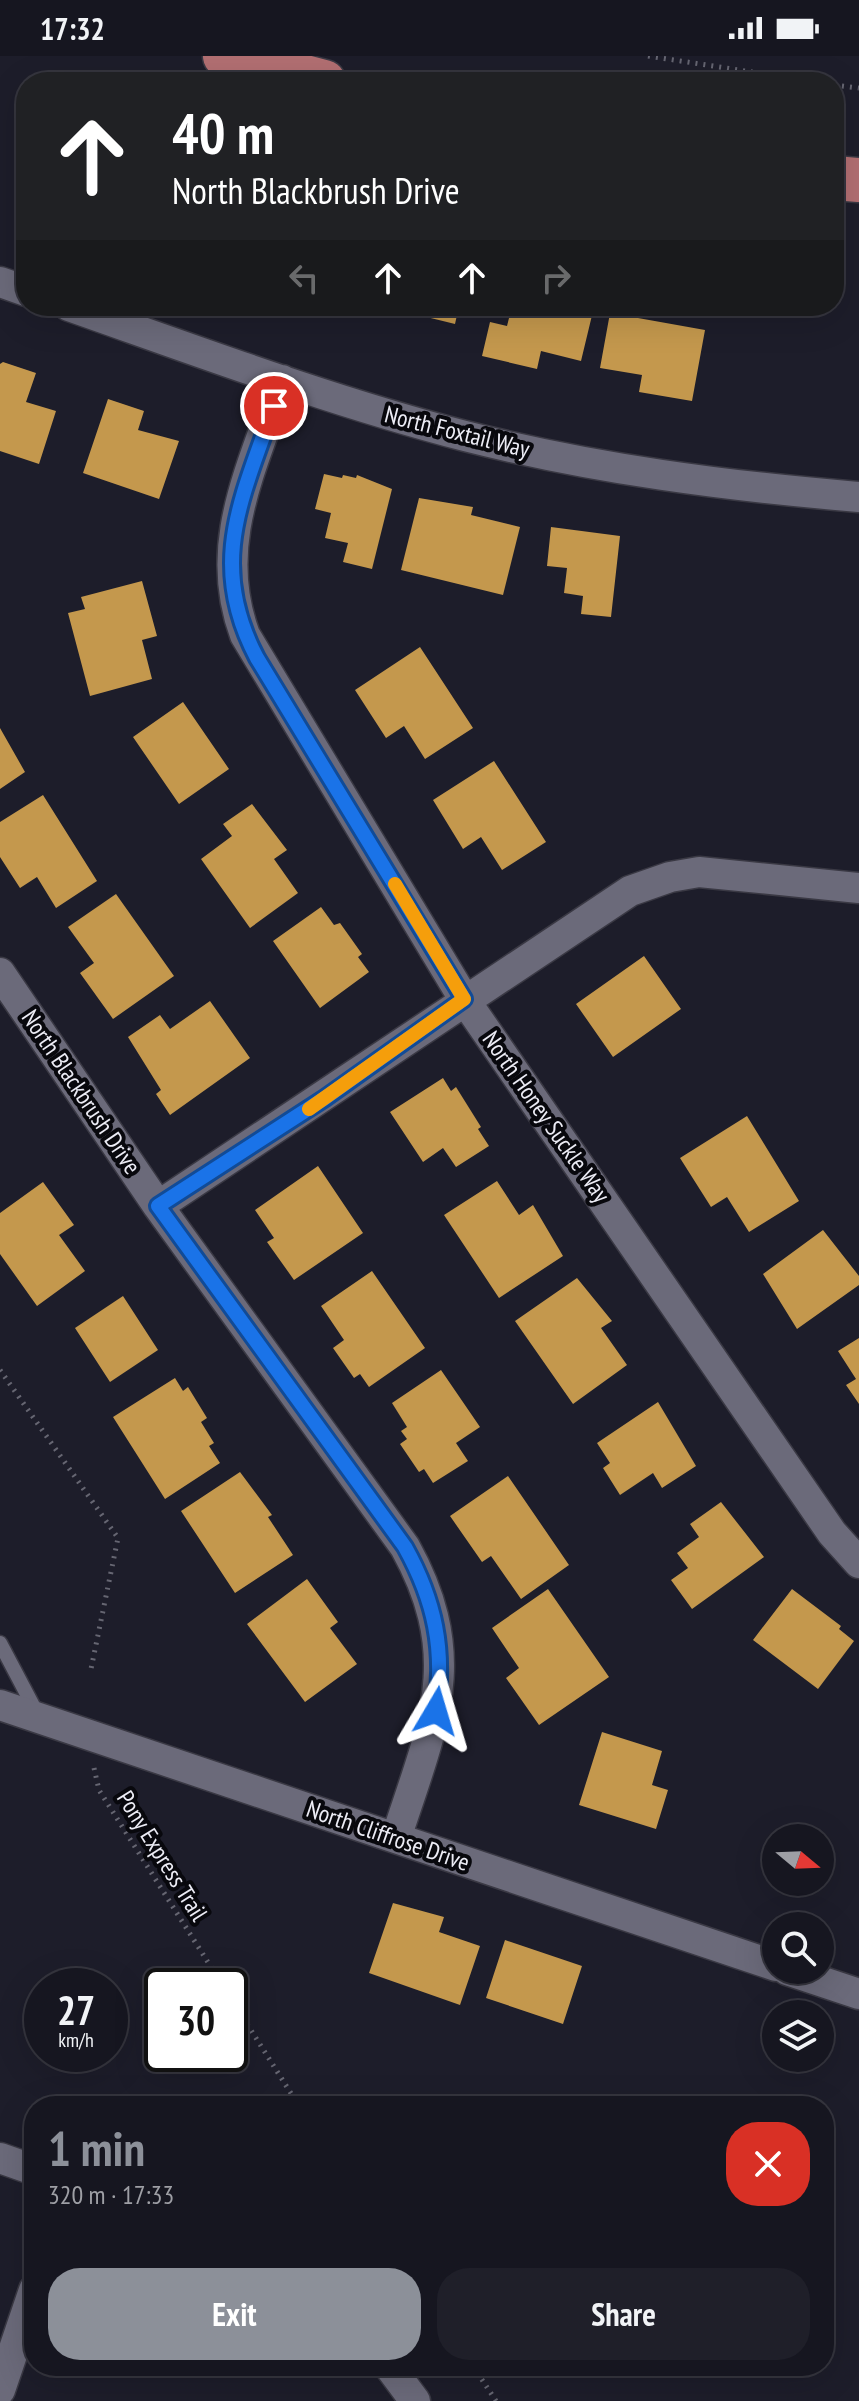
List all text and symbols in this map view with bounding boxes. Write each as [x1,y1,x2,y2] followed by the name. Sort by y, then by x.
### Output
[40,9,105,48] text: 17:32
[172,97,274,169] text: 40 m
[40,104,144,208] icon: ahead
[172,167,460,214] text: North Blackbrush Drive
[282,256,326,300] icon: left
[366,256,410,300] icon: ahead
[450,256,494,300] icon: ahead
[534,256,578,300] icon: right
[240,372,308,440] pin
[252,384,296,428] icon: arrive
[382,399,533,464] street label: North Foxtail Way
[15,1004,148,1180] street label: North Blackbrush Drive
[476,1025,617,1208] street label: North Honey Suckle Way
[394,1669,478,1753] position arrow
[110,1785,215,1927] street label: Pony Express Trail
[303,1793,474,1878] street label: North Cliffrose Drive
[762,1824,834,1896] north arrow
[762,1824,834,2072] map controls
[762,1912,834,1984] button: search
[144,1968,248,2072] speed limit sign: 30
[57,1984,95,2036] text: 27
[762,2000,834,2072] button: layers
[58,2027,94,2053] text: km/h
[48,2117,145,2179] text: 1 min
[726,2122,810,2206] button: close
[48,2178,174,2211] text: 320 m · 17:33
[48,2268,421,2360] button: Exit
[437,2268,810,2360] button: Share

